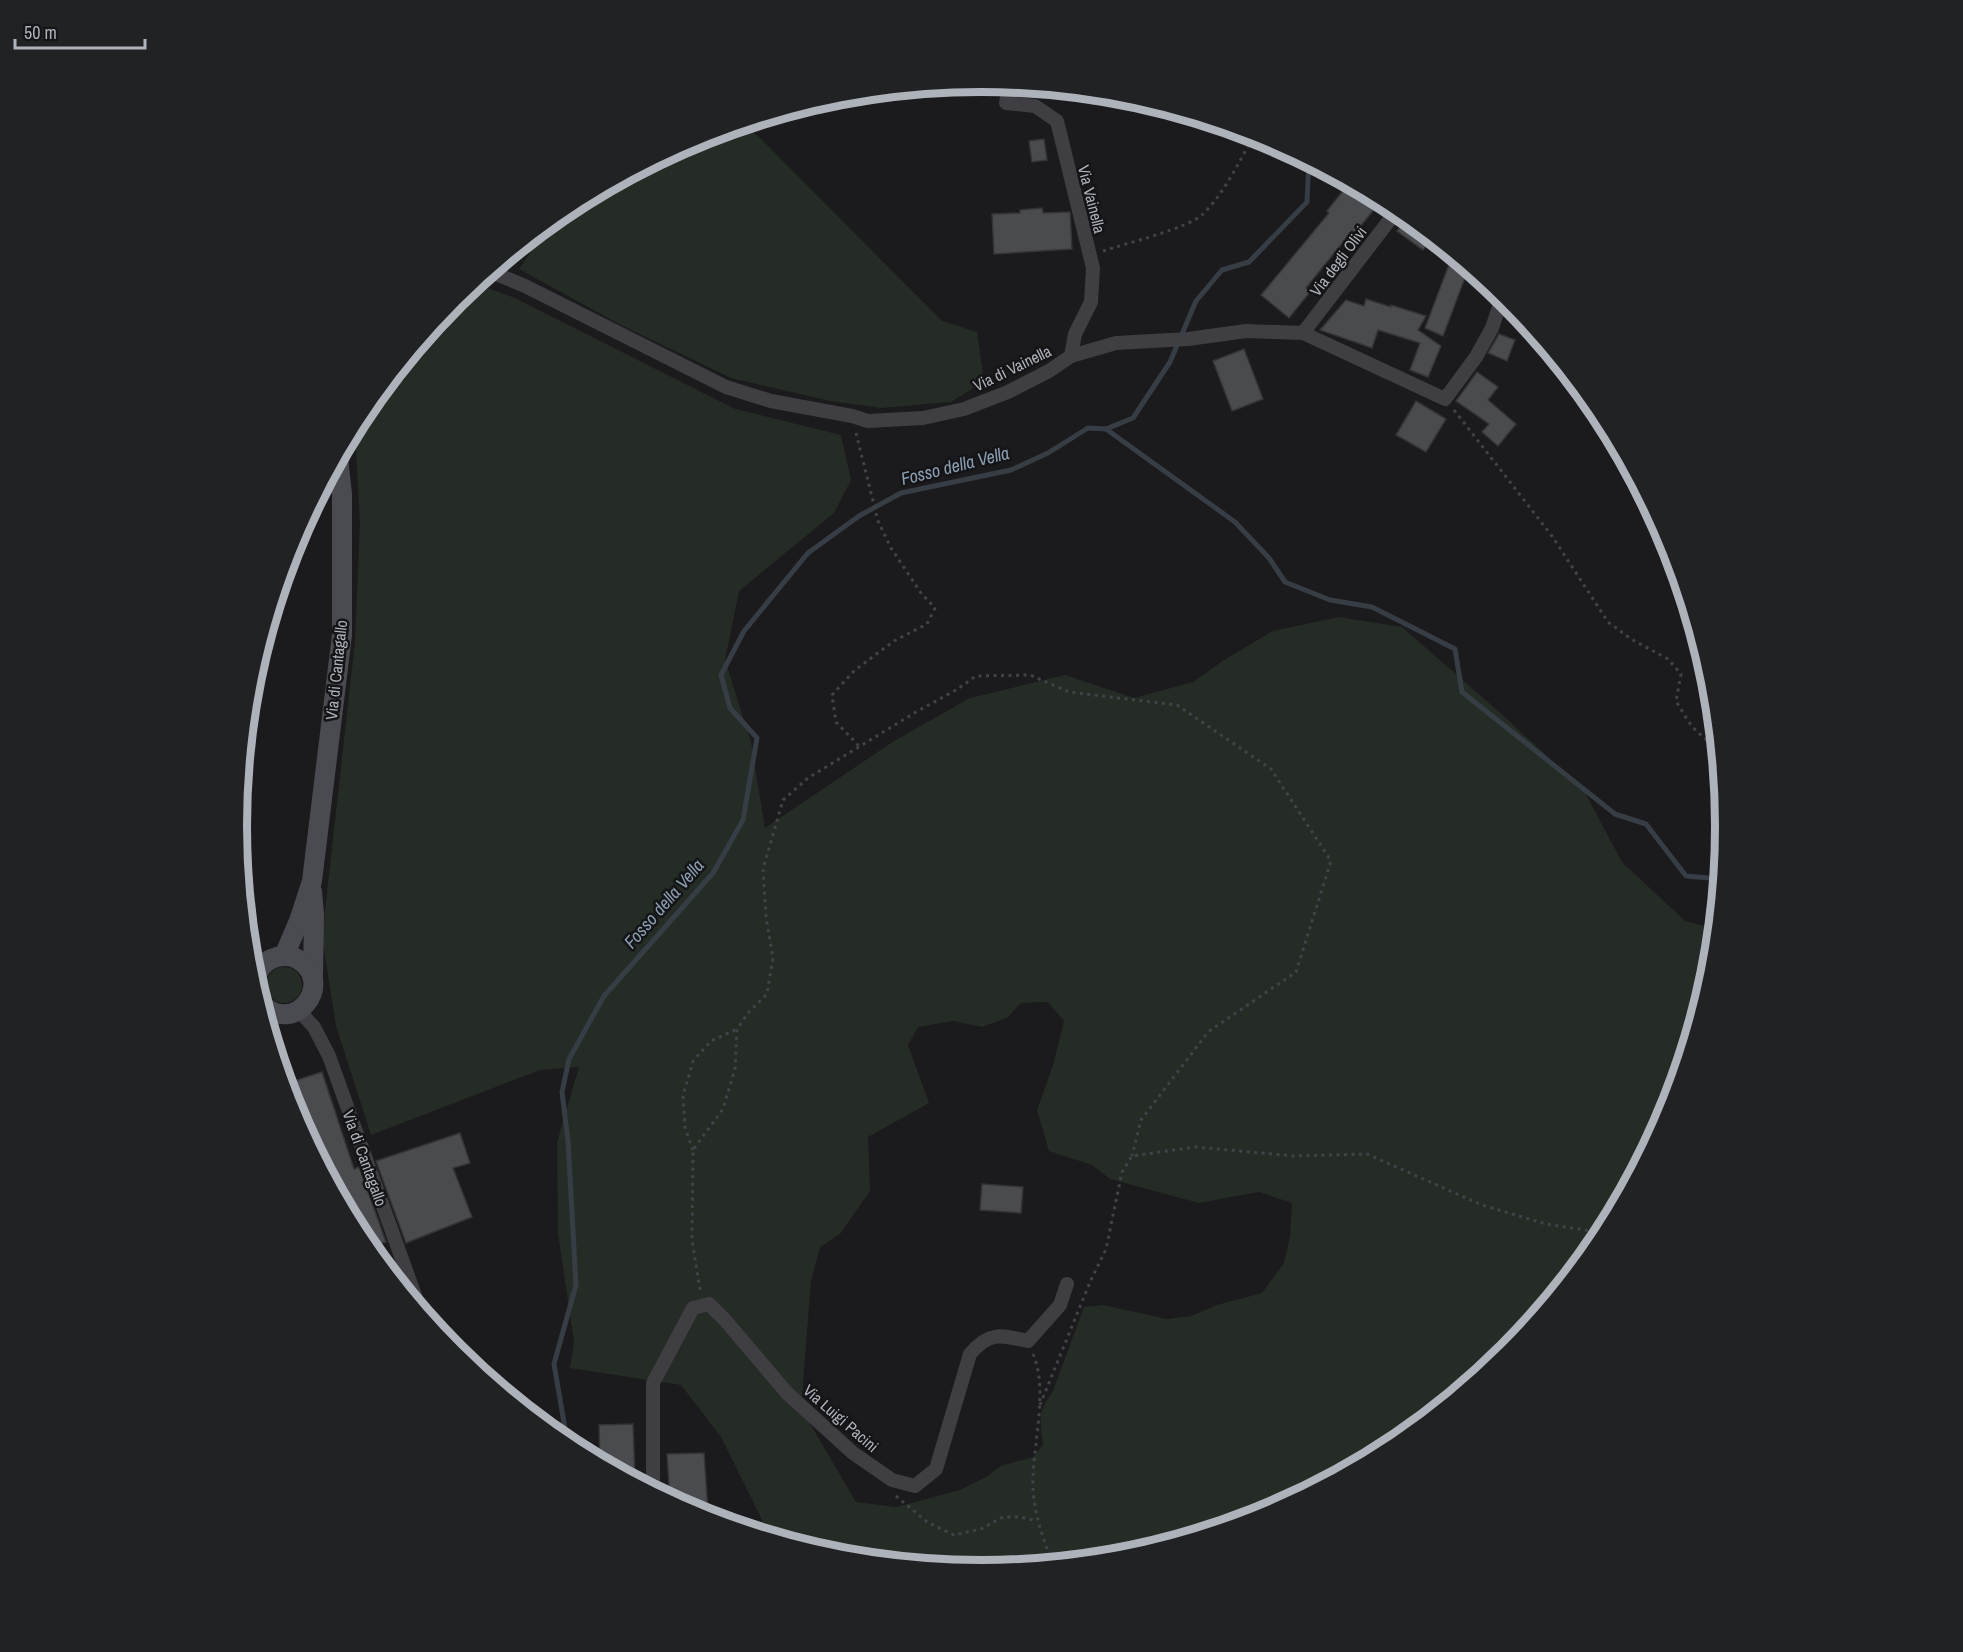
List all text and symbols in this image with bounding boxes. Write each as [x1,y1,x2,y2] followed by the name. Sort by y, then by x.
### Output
[15,12,146,50] scale bar
[24,20,57,45] text: 50 m
[1073,163,1111,236] street label: Via Vainella
[1304,222,1372,300] street label: Via degli Olivi
[969,339,1055,396] street label: Via di Vainella
[898,440,1012,491] water label: Fosso della Vella
[320,619,352,721] street label: Via di Cantagallo
[618,854,709,954] water label: Fosso della Vella
[337,1107,393,1209] street label: Via di Cantagallo
[799,1379,883,1457] street label: Via Luigi Pacini

